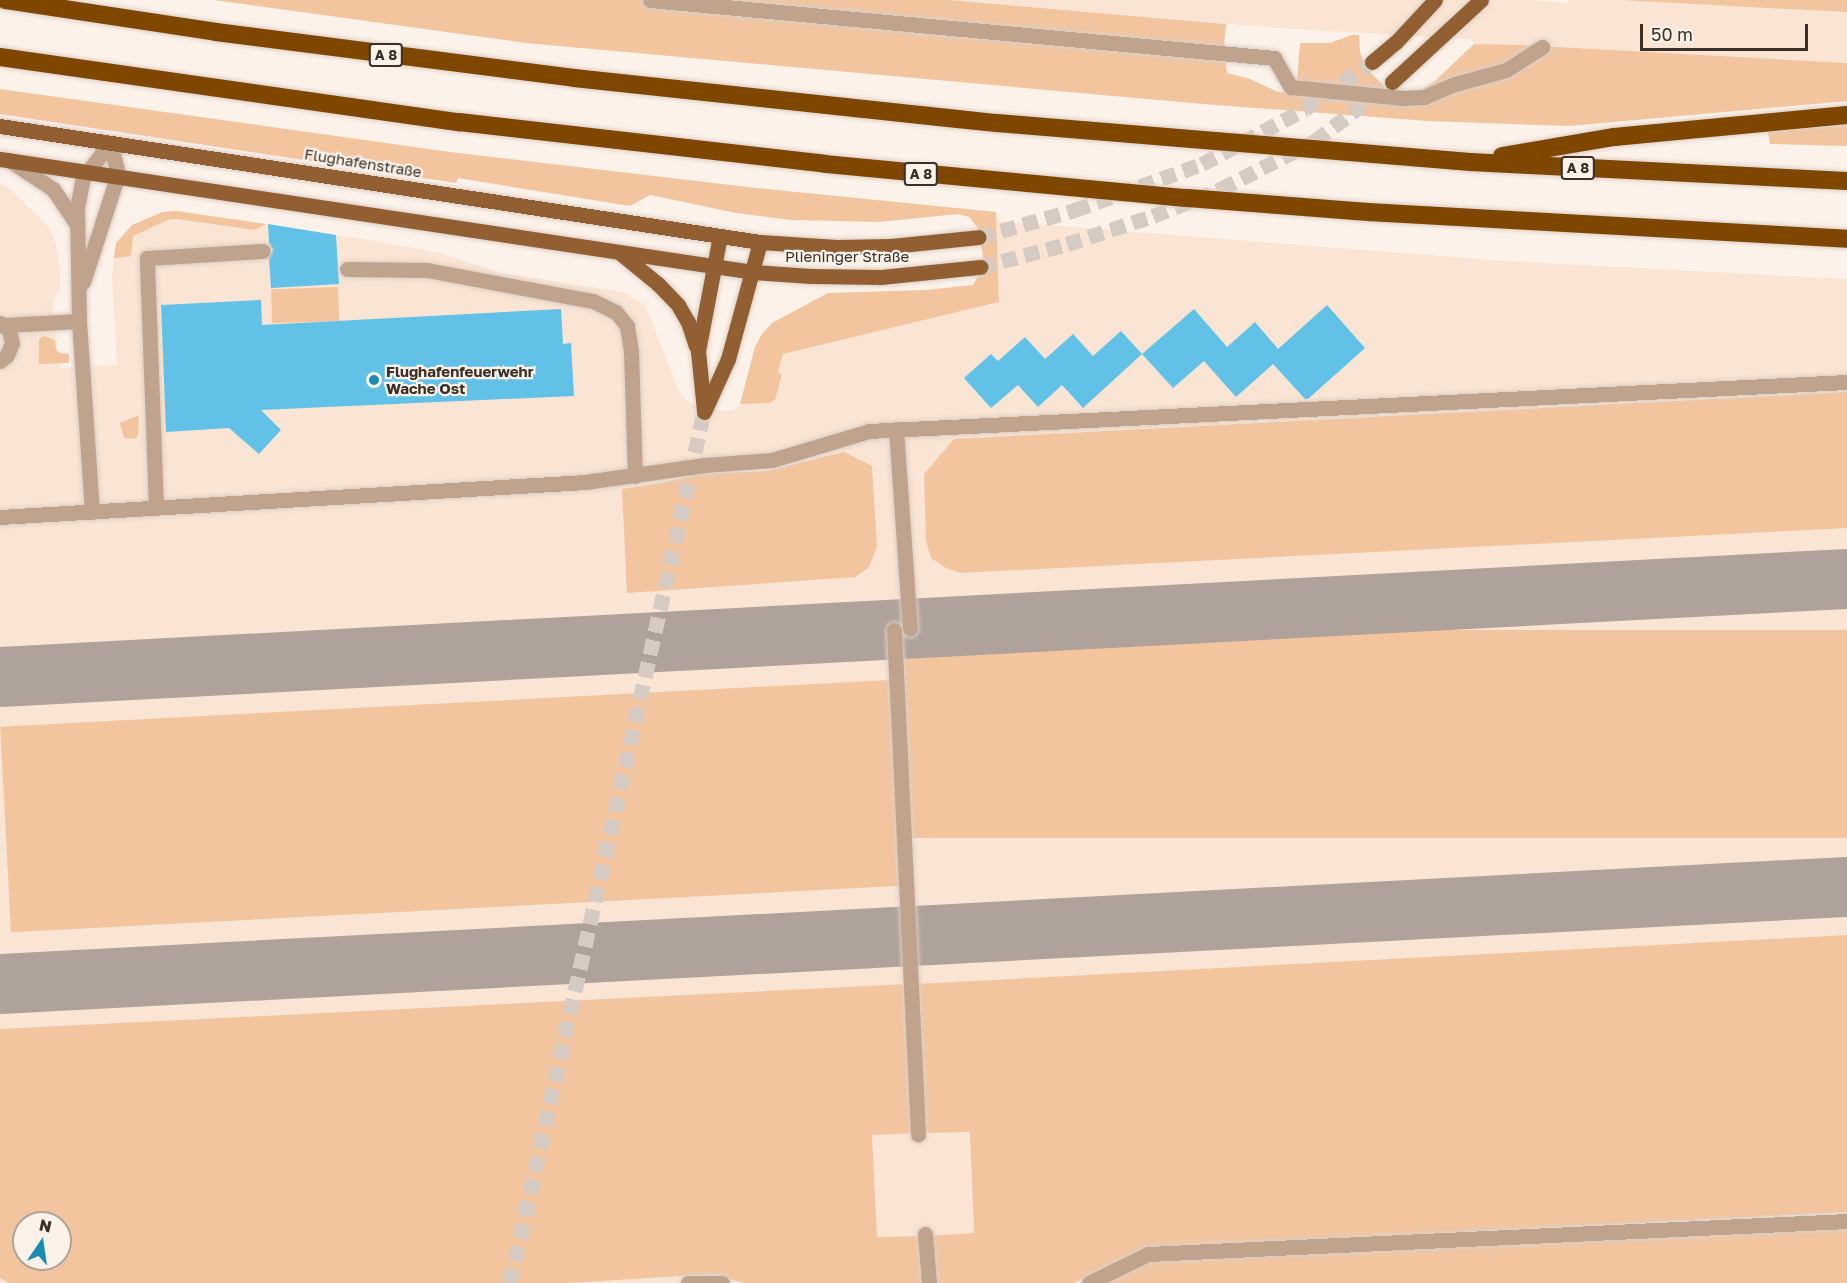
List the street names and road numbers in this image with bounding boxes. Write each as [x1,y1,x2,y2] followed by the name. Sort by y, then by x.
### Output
[368,44,404,66] road number: A 8
[303,145,423,181] street label: Flughafenstraße
[1560,157,1596,179] road number: A 8
[903,163,939,185] road number: A 8
[785,248,909,266] street label: Plieninger Straße

